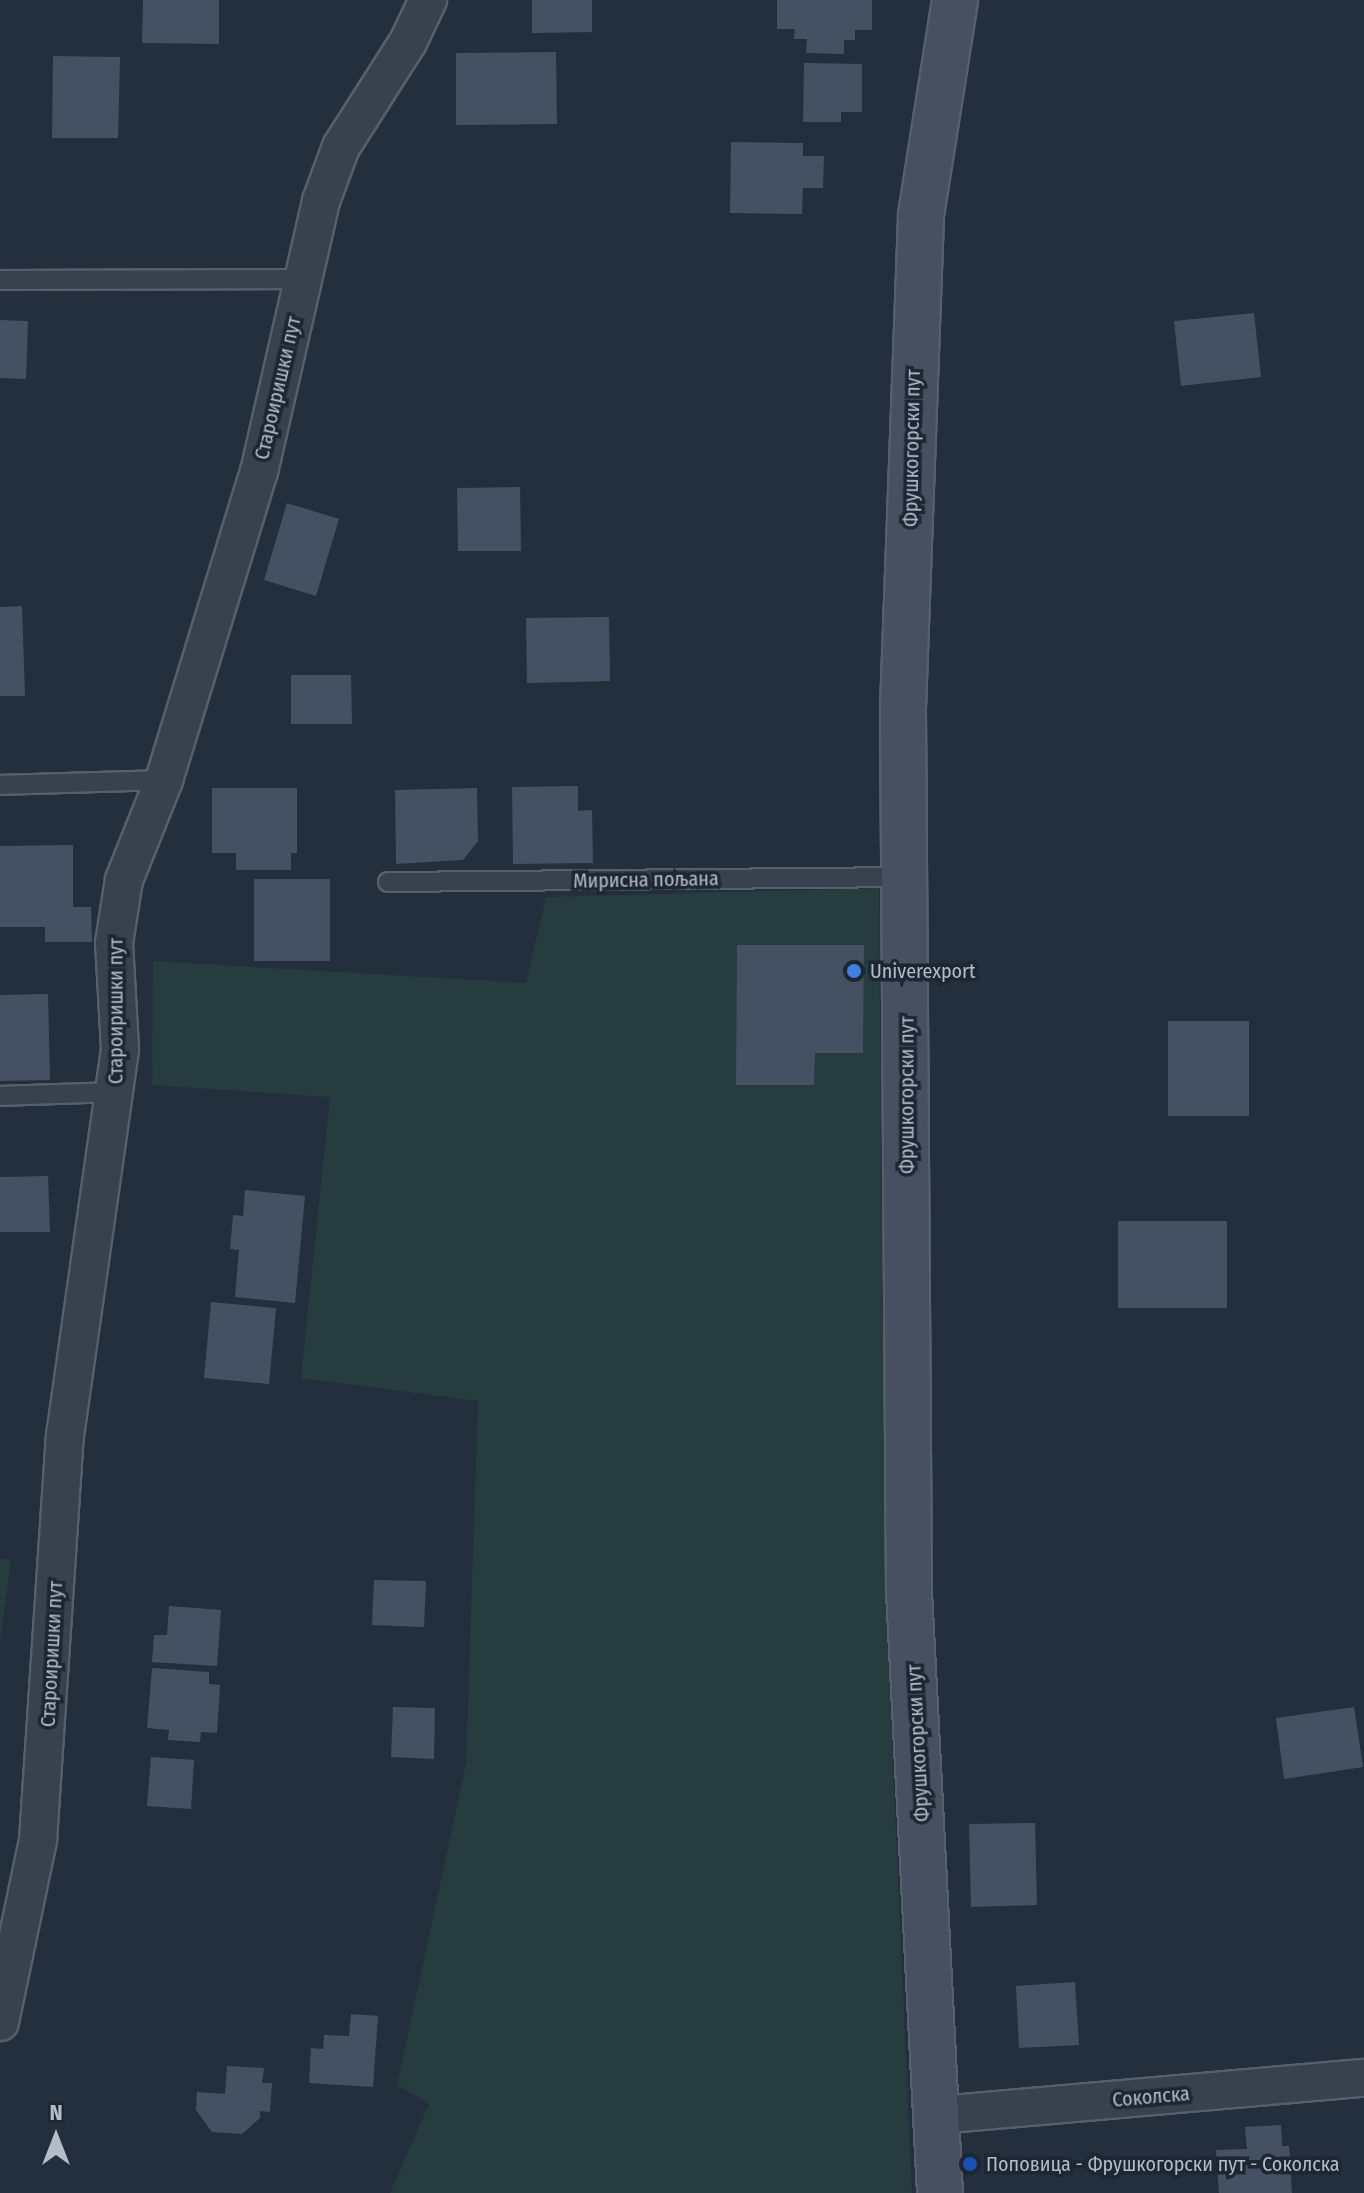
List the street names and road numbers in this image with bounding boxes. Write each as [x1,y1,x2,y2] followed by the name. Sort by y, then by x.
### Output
[250,314,306,462] street label: Староиришки пут
[899,369,925,527] street label: Фрушкогорски пут
[573,867,719,893] street label: Мирисна пољана
[104,938,128,1084] street label: Староиришки пут
[895,1016,919,1174] street label: Фрушкогорски пут
[36,1580,68,1728] street label: Староиришки пут
[902,1664,934,1822] street label: Фрушкогорски пут
[1111,2082,1191,2112] street label: Соколска

